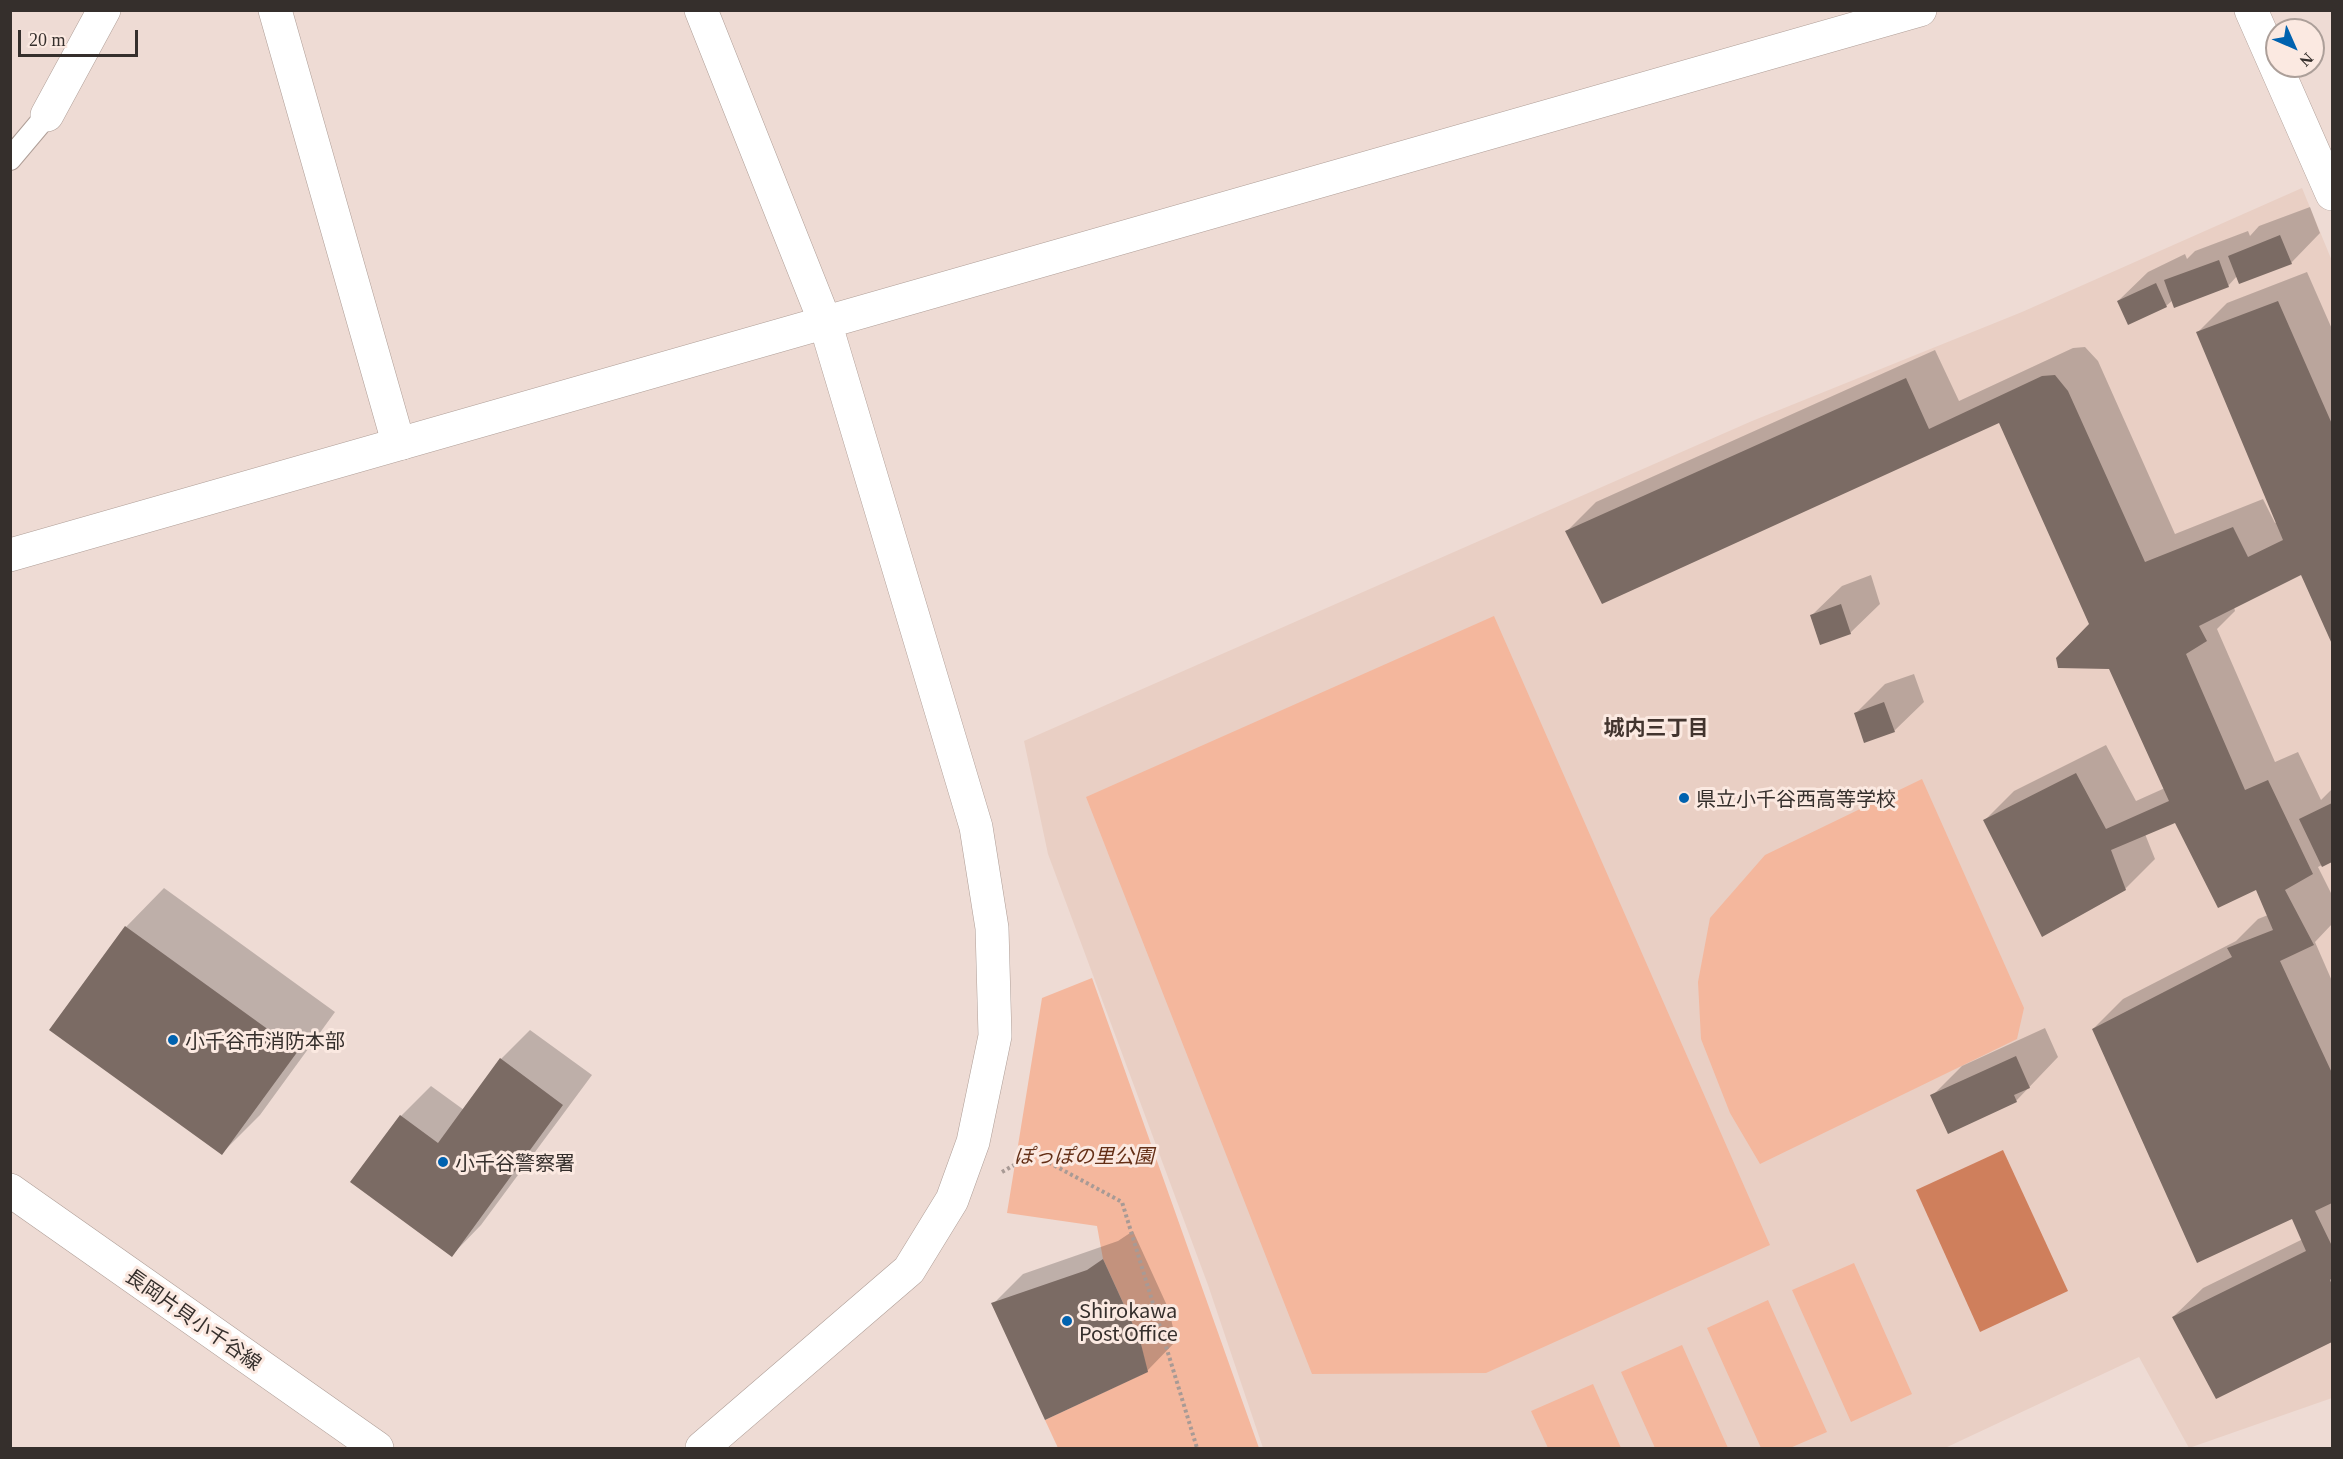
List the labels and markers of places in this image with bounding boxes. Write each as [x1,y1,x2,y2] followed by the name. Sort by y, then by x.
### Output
[1696,786,1896,810] place label: 県立小千谷西高等学校
[1677,791,1691,805] marker: 県立小千谷西高等学校
[185,1028,345,1052] place label: 小千谷市消防本部
[166,1033,180,1047] marker: 小千谷市消防本部
[455,1150,575,1174] place label: 小千谷警察署
[436,1155,450,1169] marker: 小千谷警察署
[1079,1298,1178,1345] place label: Shirokawa Post Office
[1060,1314,1074,1328] marker: Shirokawa Post Office

